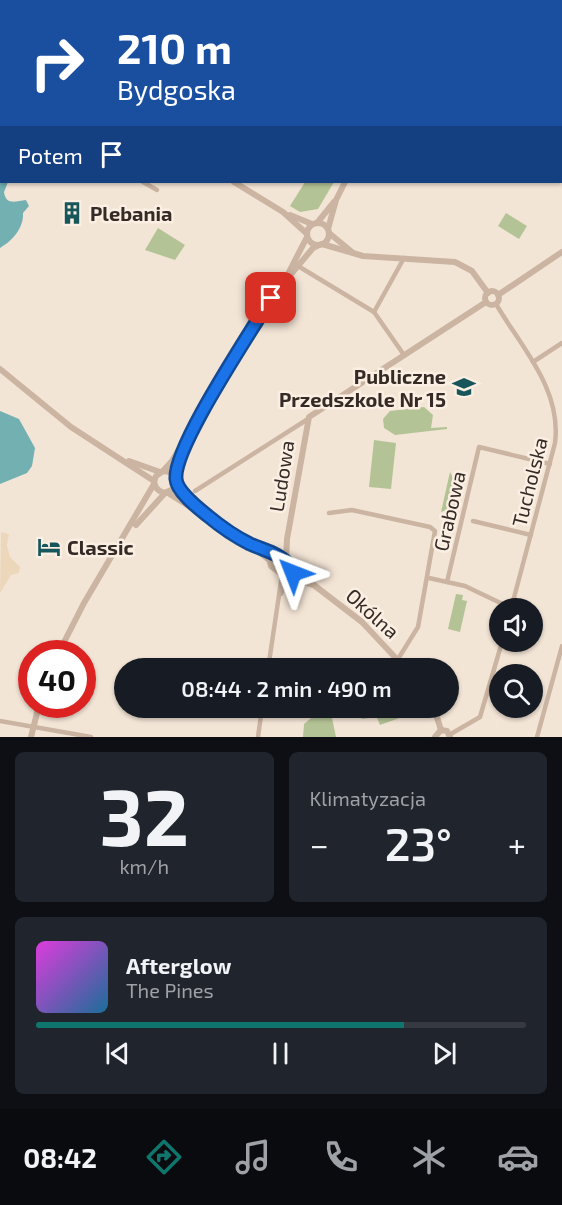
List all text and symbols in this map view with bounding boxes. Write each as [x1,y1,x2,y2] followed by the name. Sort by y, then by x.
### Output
[117,22,232,72] text: 210 m
[18,24,96,102] icon: right
[117,73,236,105] text: Bydgoska
[95,138,128,171] icon: arrive
[18,142,83,168] text: Potem
[59,200,85,226] building icon: Plebania
[90,201,172,225] place label: Plebania
[245,272,296,323] pin
[254,281,287,314] icon: arrive
[279,364,446,411] place label: Publiczne Przedszkole Nr 15
[451,374,477,400] school or university icon: Publiczne Przedszkole Nr 15
[506,435,552,529] street label: Tucholska
[264,439,298,513] street label: Ludowa
[428,469,470,553] street label: Grabowa
[36,534,62,560] hotel icon: Classic
[67,535,134,559] place label: Classic
[261,541,325,605] position arrow
[342,583,404,643] street label: Okólna
[489,598,543,718] map controls
[489,598,543,652] button: sound
[18,640,96,718] speed limit sign: 40
[489,664,543,718] button: search
[181,675,392,701] text: 08:44 · 2 min · 490 m
[99,768,189,862] text: 32
[310,786,426,810] text: Klimatyzacja
[385,816,452,870] text: 23°
[310,824,329,864] text: −
[508,824,526,864] text: +
[119,854,169,878] text: km/h
[126,952,231,978] text: Afterglow
[126,978,214,1002] text: The Pines
[101,1037,134,1070] icon: previous
[264,1037,297,1070] icon: pause
[428,1037,461,1070] icon: next
[143,1136,185,1178] icon: directions
[232,1136,274,1178] icon: music
[320,1136,362,1178] icon: phone
[408,1136,450,1178] icon: climate
[497,1136,539,1178] icon: car
[23,1141,97,1173] text: 08:42

